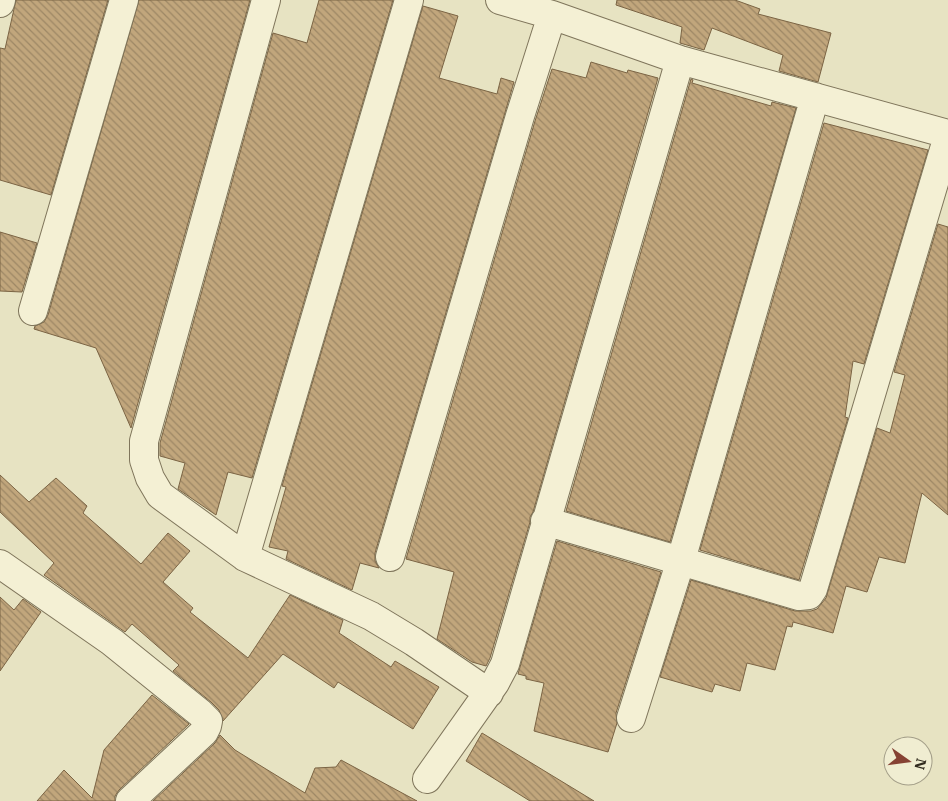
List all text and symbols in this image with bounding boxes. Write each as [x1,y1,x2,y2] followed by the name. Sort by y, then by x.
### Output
[883,736,933,786] north arrow
[911,757,931,772] text: N

